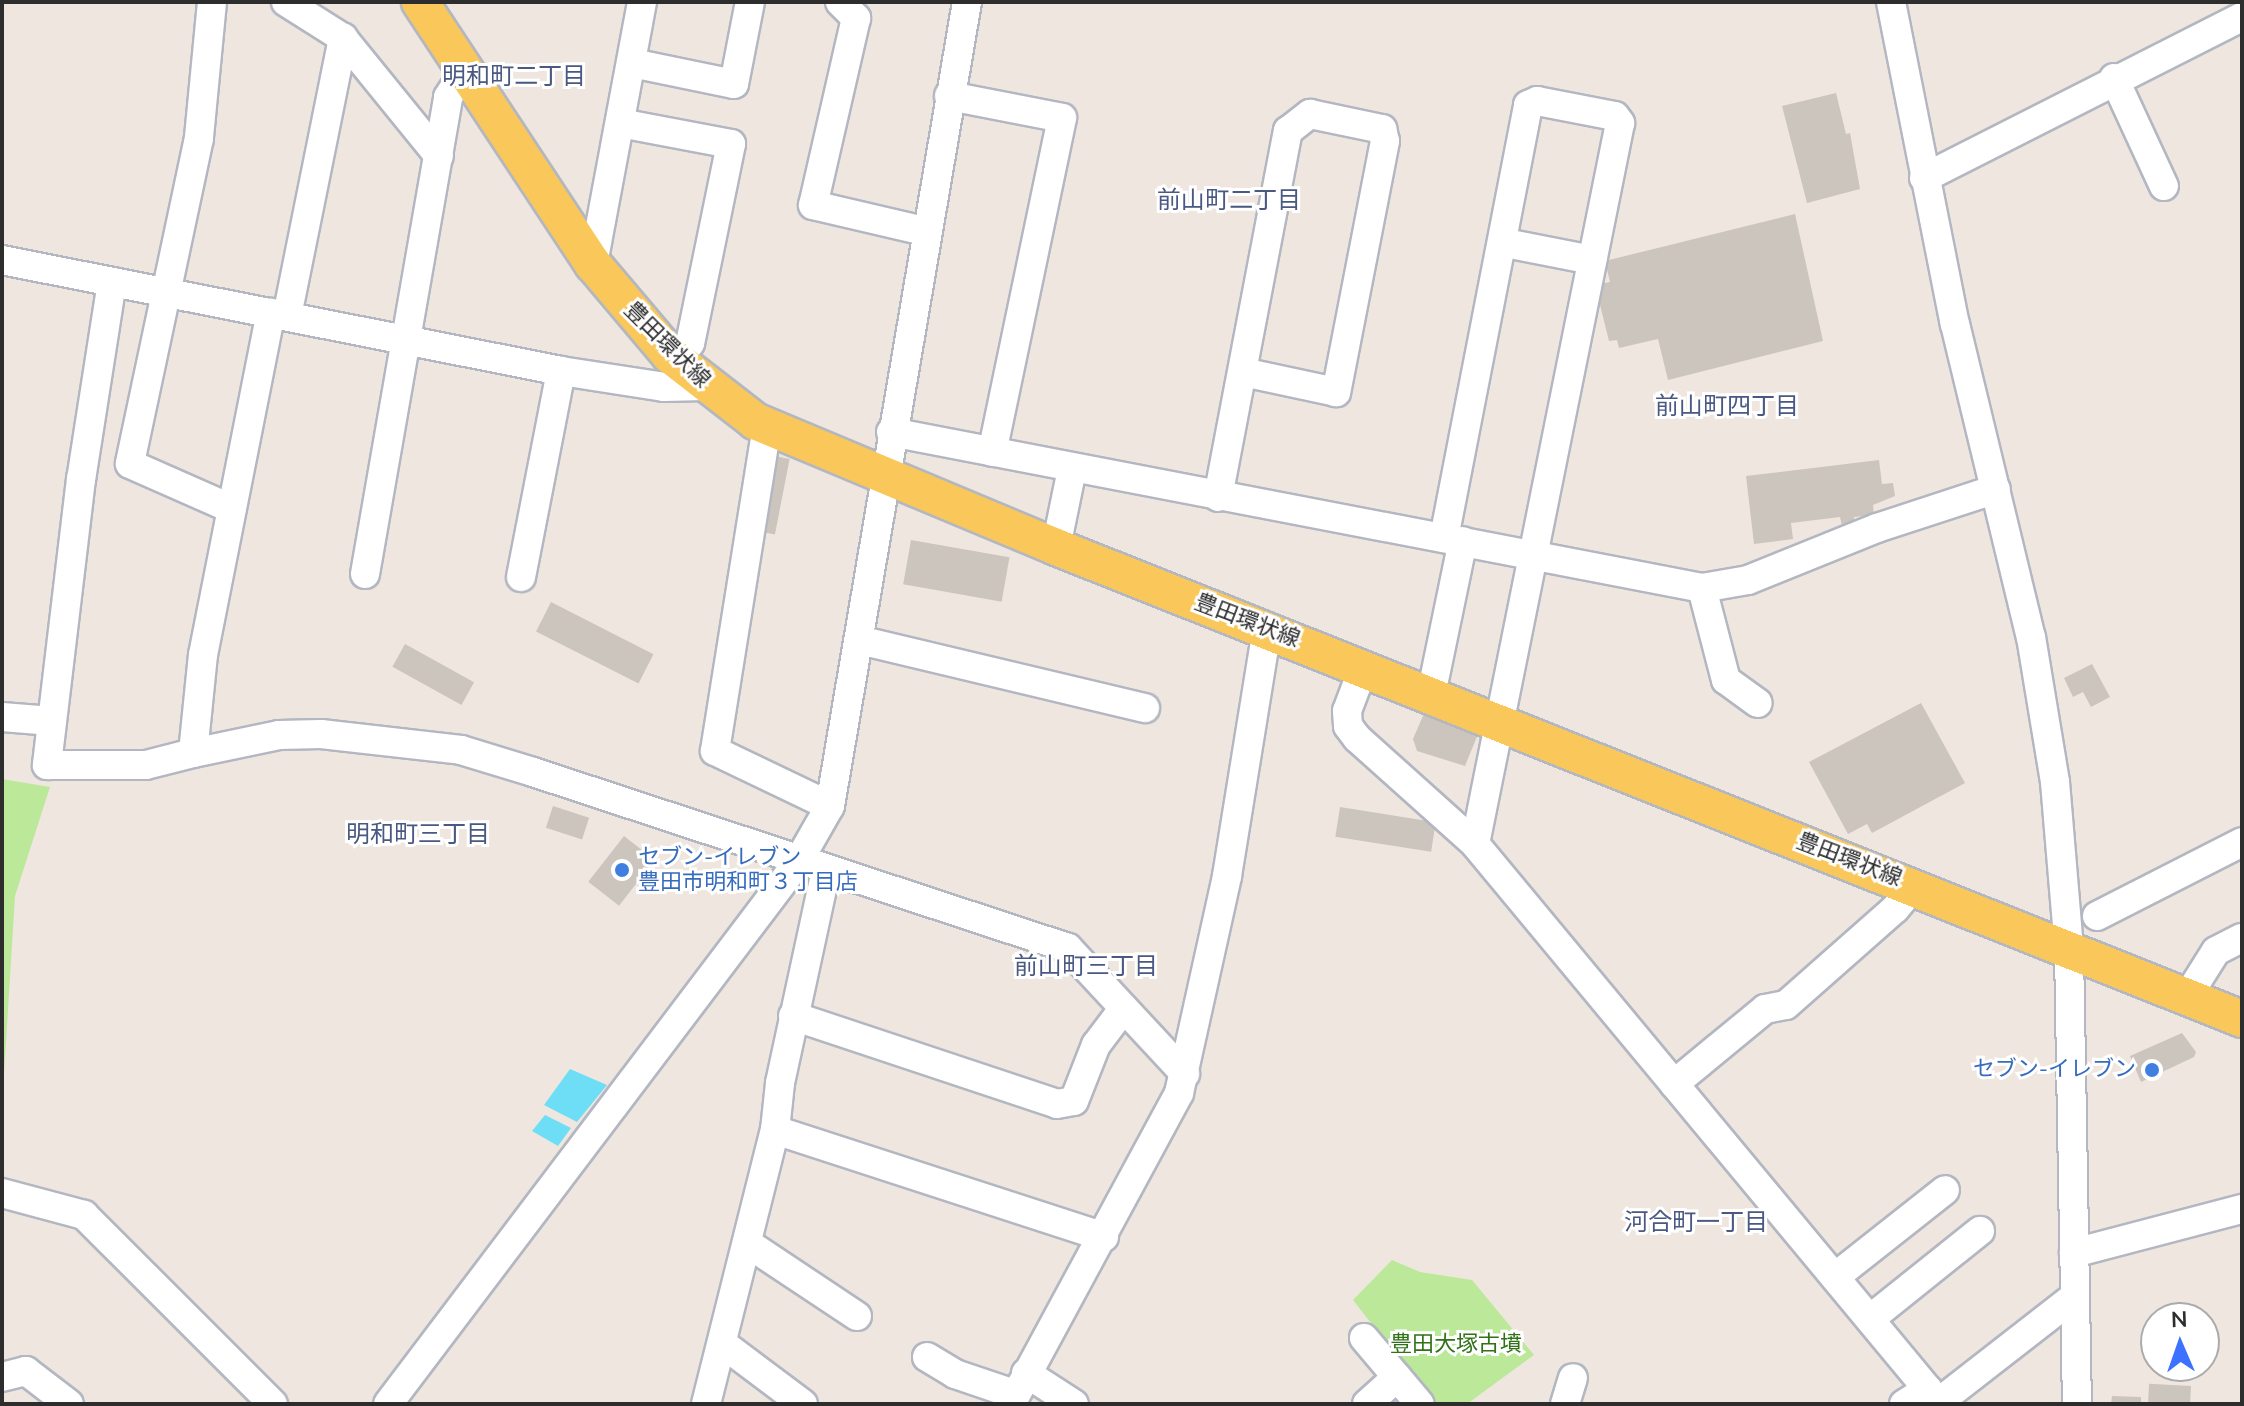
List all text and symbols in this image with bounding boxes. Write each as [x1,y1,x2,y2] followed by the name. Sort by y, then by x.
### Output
[442,63,586,91] district label: 明和町二丁目
[1157,187,1301,215] district label: 前山町二丁目
[619,297,715,393] street label: 豊田環状線
[1655,393,1799,421] district label: 前山町四丁目
[1191,589,1303,653] street label: 豊田環状線
[346,821,490,849] district label: 明和町三丁目
[1793,828,1905,892] street label: 豊田環状線
[638,844,858,896] place label: セブン-イレブン 豊田市明和町３丁目店
[613,861,631,879] marker: セブン-イレブン 豊田市明和町３丁目店
[1014,953,1158,981] district label: 前山町三丁目
[1973,1057,2136,1083] place label: セブン-イレブン
[2143,1061,2161,1079] marker: セブン-イレブン
[1624,1209,1768,1237] district label: 河合町一丁目
[2140,1302,2220,1382] north arrow
[2170,1305,2188,1335] text: N
[1390,1332,1522,1358] park label: 豊田大塚古墳

